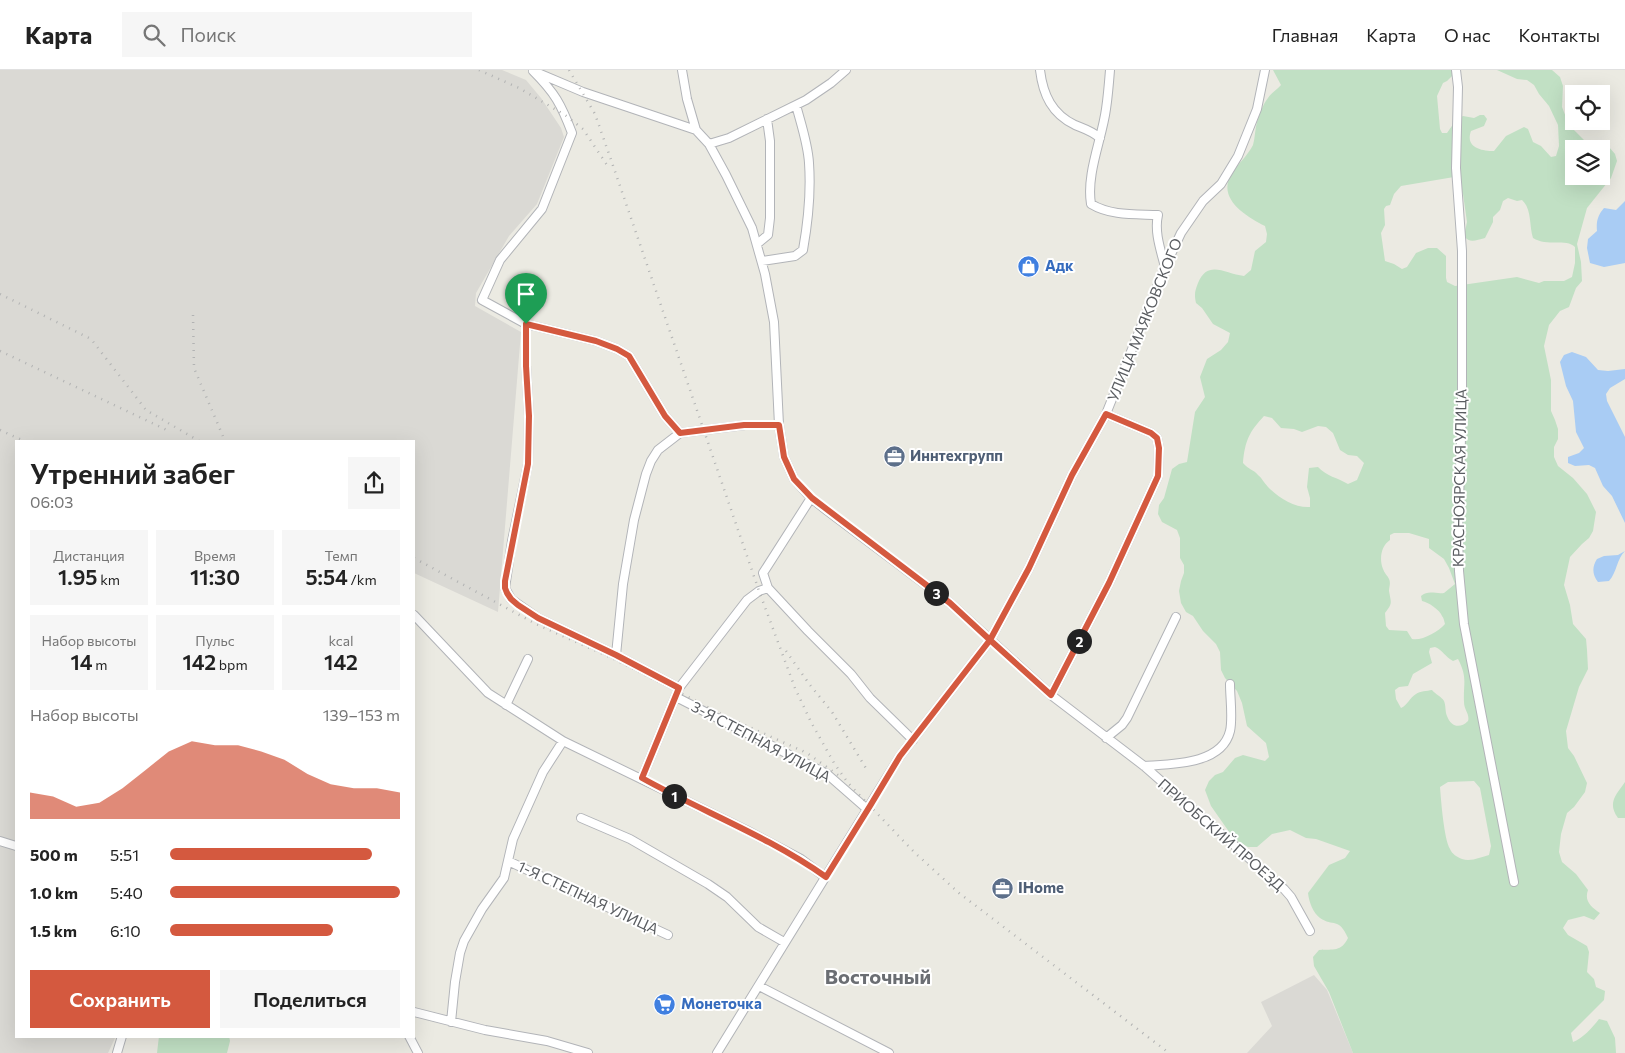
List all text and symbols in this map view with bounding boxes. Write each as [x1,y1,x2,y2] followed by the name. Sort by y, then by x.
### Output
[122,12,472,57] search box
[25,20,92,49] text: Карта
[140,21,168,49] icon: search
[180,23,236,46] text: Поиск
[1272,24,1338,46] text: Главная
[1366,24,1416,46] text: Карта
[1444,24,1491,46] text: О нас
[1519,24,1600,46] text: Контакты
[1565,85,1610,185] map controls
[1565,85,1610,130] button: locate
[1565,140,1610,185] button: layers
[1103,235,1185,404] street label: УЛИЦА МАЯКОВСКОГО
[1017,254,1041,278] shop icon: Адк
[1045,256,1074,274] place label: Адк
[505,273,547,324] pin
[512,280,540,308] icon: arrive
[1448,389,1470,567] street label: КРАСНОЯРСКАЯ УЛИЦА
[882,444,906,468] office icon: Иннтехгрупп
[910,446,1003,464] place label: Иннтехгрупп
[30,456,235,490] text: Утренний забег
[348,457,400,509] button: share
[30,492,73,511] text: 06:03
[53,547,125,564] text: Дистанция
[194,547,236,564] text: Время
[324,547,358,564] text: Темп
[58,564,97,589] text: 1.95
[190,564,240,589] text: 11:30
[305,564,348,589] text: 5:54
[97,571,120,588] text: km
[348,571,377,588] text: /km
[924,580,948,606] pin: 3
[932,585,941,602] text: 3
[1066,628,1092,654] pin: 2
[42,632,136,649] text: Набор высоты
[195,632,235,649] text: Пульс
[328,632,354,649] text: kcal
[1076,633,1083,650] text: 2
[70,649,93,674] text: 14
[182,649,216,674] text: 142
[324,649,358,674] text: 142
[93,656,108,673] text: m
[216,656,248,673] text: bpm
[689,697,834,786] street label: 3-Я СТЕПНАЯ УЛИЦА
[30,705,139,724] text: Набор высоты
[323,705,400,724] text: 139–153 m
[1155,774,1289,894] street label: ПРИОБСКИЙ ПРОЕЗД
[662,784,686,808] pin: 1
[671,788,678,805] text: 1
[30,845,78,864] text: 500 m
[110,845,139,864] text: 5:51
[515,857,662,938] street label: 1-Я СТЕПНАЯ УЛИЦА
[990,876,1014,900] office icon: IHome
[1018,878,1064,896] place label: IHome
[30,883,78,902] text: 1.0 km
[110,883,143,902] text: 5:40
[30,921,77,940] text: 1.5 km
[110,921,141,940] text: 6:10
[825,964,931,988] district label: Восточный
[30,970,210,1028] button: Сохранить
[220,970,400,1028] button: Поделиться
[653,992,677,1016] supermarket icon: Монеточка
[681,994,762,1012] place label: Монеточка

